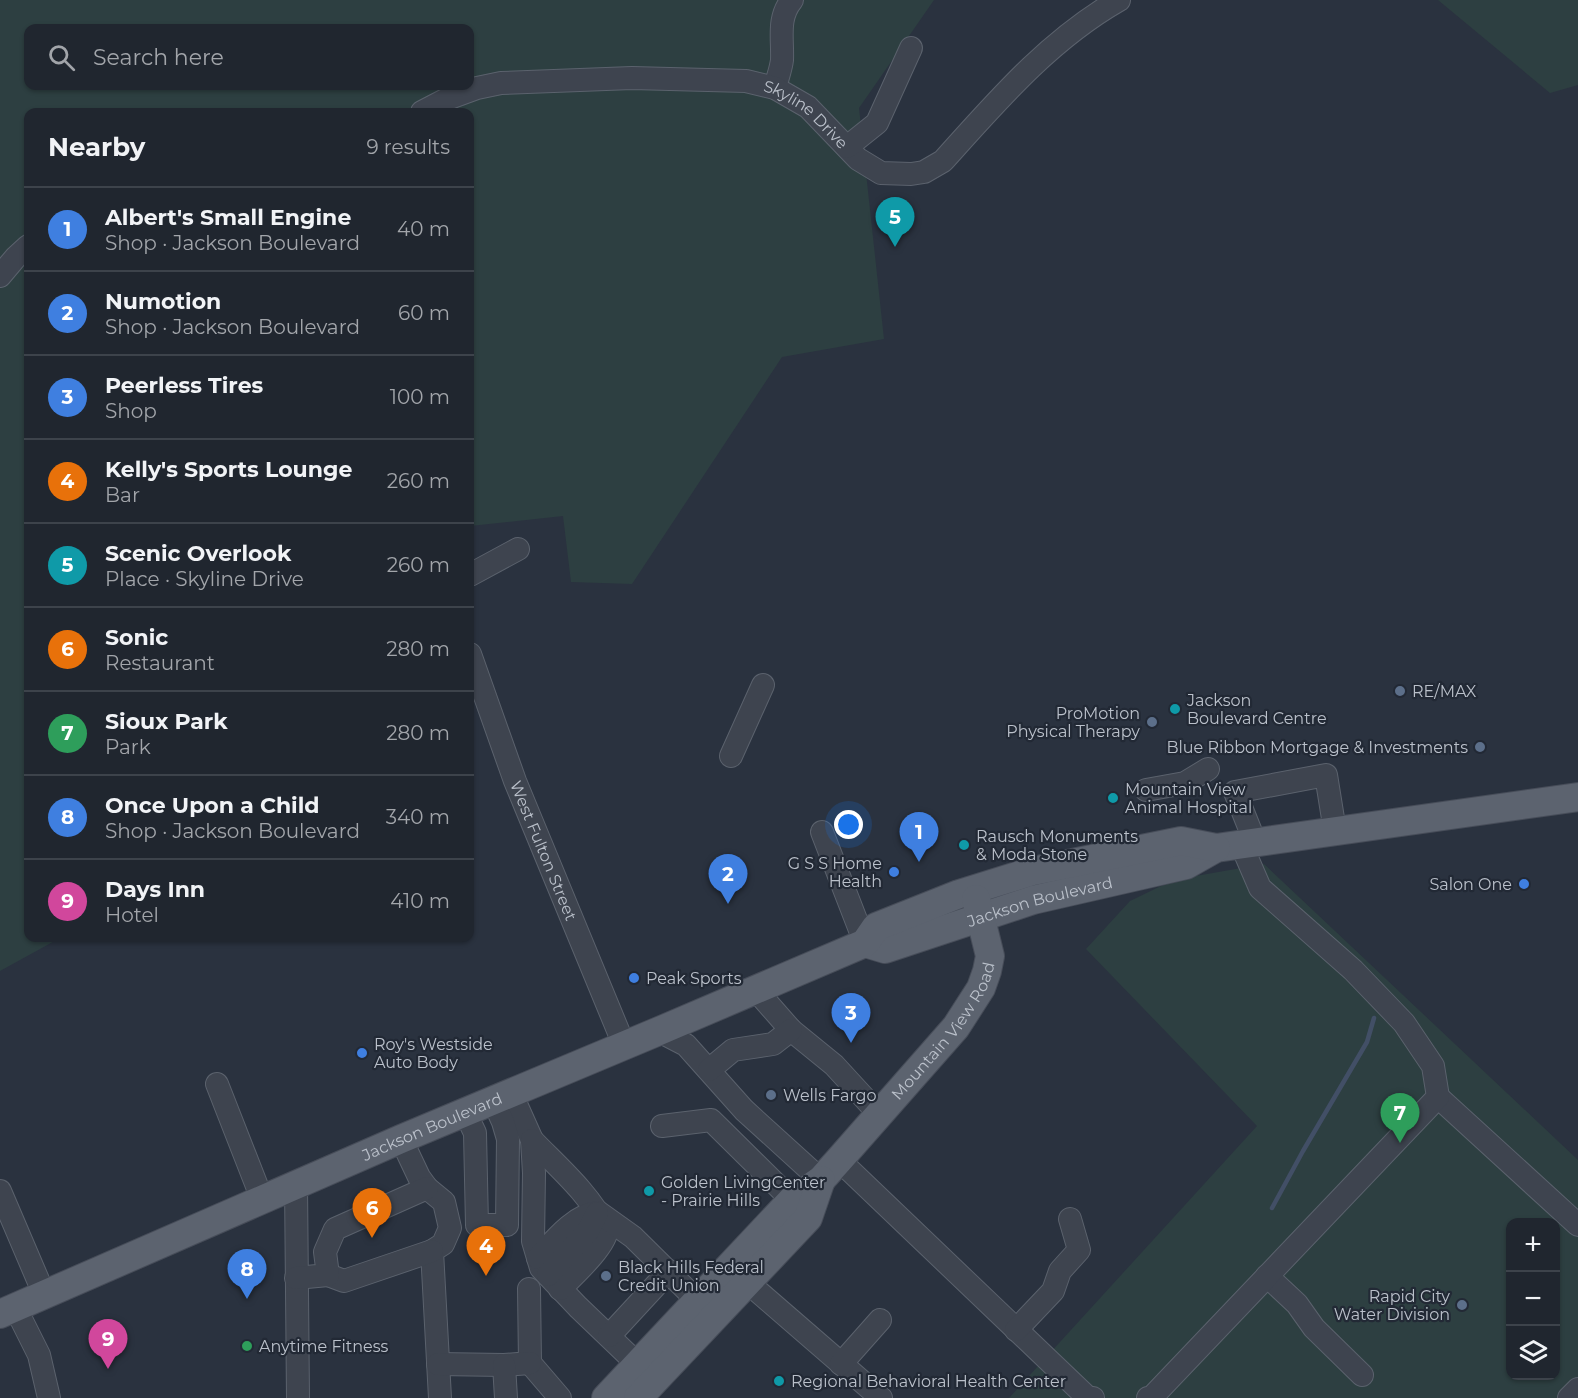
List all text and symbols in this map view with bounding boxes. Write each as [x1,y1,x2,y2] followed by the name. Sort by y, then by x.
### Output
[24,24,474,90] search box
[45,41,78,74] icon: search
[93,44,224,71] text: Search here
[762,76,852,152] street label: Skyline Drive
[48,131,145,163] text: Nearby
[366,135,450,159] text: 9 results
[876,198,914,247] pin: 5
[105,204,351,231] text: Albert's Small Engine
[64,217,71,241] text: 1
[397,217,450,241] text: 40 m
[105,231,360,255] text: Shop · Jackson Boulevard
[105,288,221,315] text: Numotion
[62,301,73,325] text: 2
[398,301,450,325] text: 60 m
[105,315,360,339] text: Shop · Jackson Boulevard
[105,372,263,399] text: Peerless Tires
[62,385,73,409] text: 3
[390,385,450,409] text: 100 m
[105,399,157,423] text: Shop
[105,456,352,483] text: Kelly's Sports Lounge
[61,469,74,493] text: 4
[387,469,450,493] text: 260 m
[105,483,140,507] text: Bar
[105,540,291,567] text: Scenic Overlook
[62,553,73,577] text: 5
[387,553,450,577] text: 260 m
[105,567,304,591] text: Place · Skyline Drive
[105,624,168,651] text: Sonic
[61,637,74,661] text: 6
[386,637,450,661] text: 280 m
[105,651,215,675] text: Restaurant
[1412,682,1477,701] place label: RE/MAX
[1393,684,1407,698] marker: RE/MAX
[1186,691,1327,728] place label: Jackson Boulevard Centre
[1168,702,1182,716] marker: Jackson Boulevard Centre
[1006,704,1140,741] place label: ProMotion Physical Therapy
[105,708,228,735] text: Sioux Park
[1145,715,1159,729] marker: ProMotion Physical Therapy
[61,721,74,745] text: 7
[386,721,450,745] text: 280 m
[105,735,151,759] text: Park
[1166,738,1468,757] place label: Blue Ribbon Mortgage & Investments
[1473,740,1487,754] marker: Blue Ribbon Mortgage & Investments
[506,778,581,924] street label: West Fulton Street
[1125,780,1252,817] place label: Mountain View Animal Hospital
[1106,791,1120,805] marker: Mountain View Animal Hospital
[105,792,320,819] text: Once Upon a Child
[61,805,74,829] text: 8
[386,805,450,829] text: 340 m
[834,810,863,839] your location
[900,812,938,862] pin: 1
[105,819,360,843] text: Shop · Jackson Boulevard
[976,827,1138,864] place label: Rausch Monuments & Moda Stone
[957,838,971,852] marker: Rausch Monuments & Moda Stone
[708,854,748,904] pin: 2
[788,854,882,891] place label: G S S Home Health
[887,865,901,879] marker: G S S Home Health
[964,873,1114,931] street label: Jackson Boulevard
[1429,875,1512,894] place label: Salon One
[105,876,205,903] text: Days Inn
[1517,877,1531,891] marker: Salon One
[61,889,74,913] text: 9
[390,889,450,913] text: 410 m
[105,903,159,927] text: Hotel
[887,960,998,1103] street label: Mountain View Road
[646,969,742,988] place label: Peak Sports
[627,971,641,985] marker: Peak Sports
[832,994,870,1043] pin: 3
[374,1035,493,1072] place label: Roy's Westside Auto Body
[355,1046,369,1060] marker: Roy's Westside Auto Body
[783,1086,877,1105] place label: Wells Fargo
[358,1088,505,1165] street label: Jackson Boulevard
[764,1088,778,1102] marker: Wells Fargo
[1380,1094,1420,1143] pin: 7
[661,1173,825,1210] place label: Golden LivingCenter - Prairie Hills
[642,1184,656,1198] marker: Golden LivingCenter - Prairie Hills
[352,1188,392,1238] pin: 6
[1506,1218,1560,1380] map controls
[1506,1218,1560,1272] button: +
[466,1226,506,1276] pin: 4
[228,1250,266,1299] pin: 8
[618,1258,764,1295] place label: Black Hills Federal Credit Union
[599,1269,613,1283] marker: Black Hills Federal Credit Union
[1506,1272,1560,1326] button: −
[1334,1287,1450,1324] place label: Rapid City Water Division
[1455,1298,1469,1312] marker: Rapid City Water Division
[88,1320,128,1369] pin: 9
[1506,1326,1560,1380] button: layers
[259,1337,388,1356] place label: Anytime Fitness
[240,1339,254,1353] marker: Anytime Fitness
[791,1372,1066,1391] place label: Regional Behavioral Health Center
[772,1374,786,1388] marker: Regional Behavioral Health Center

